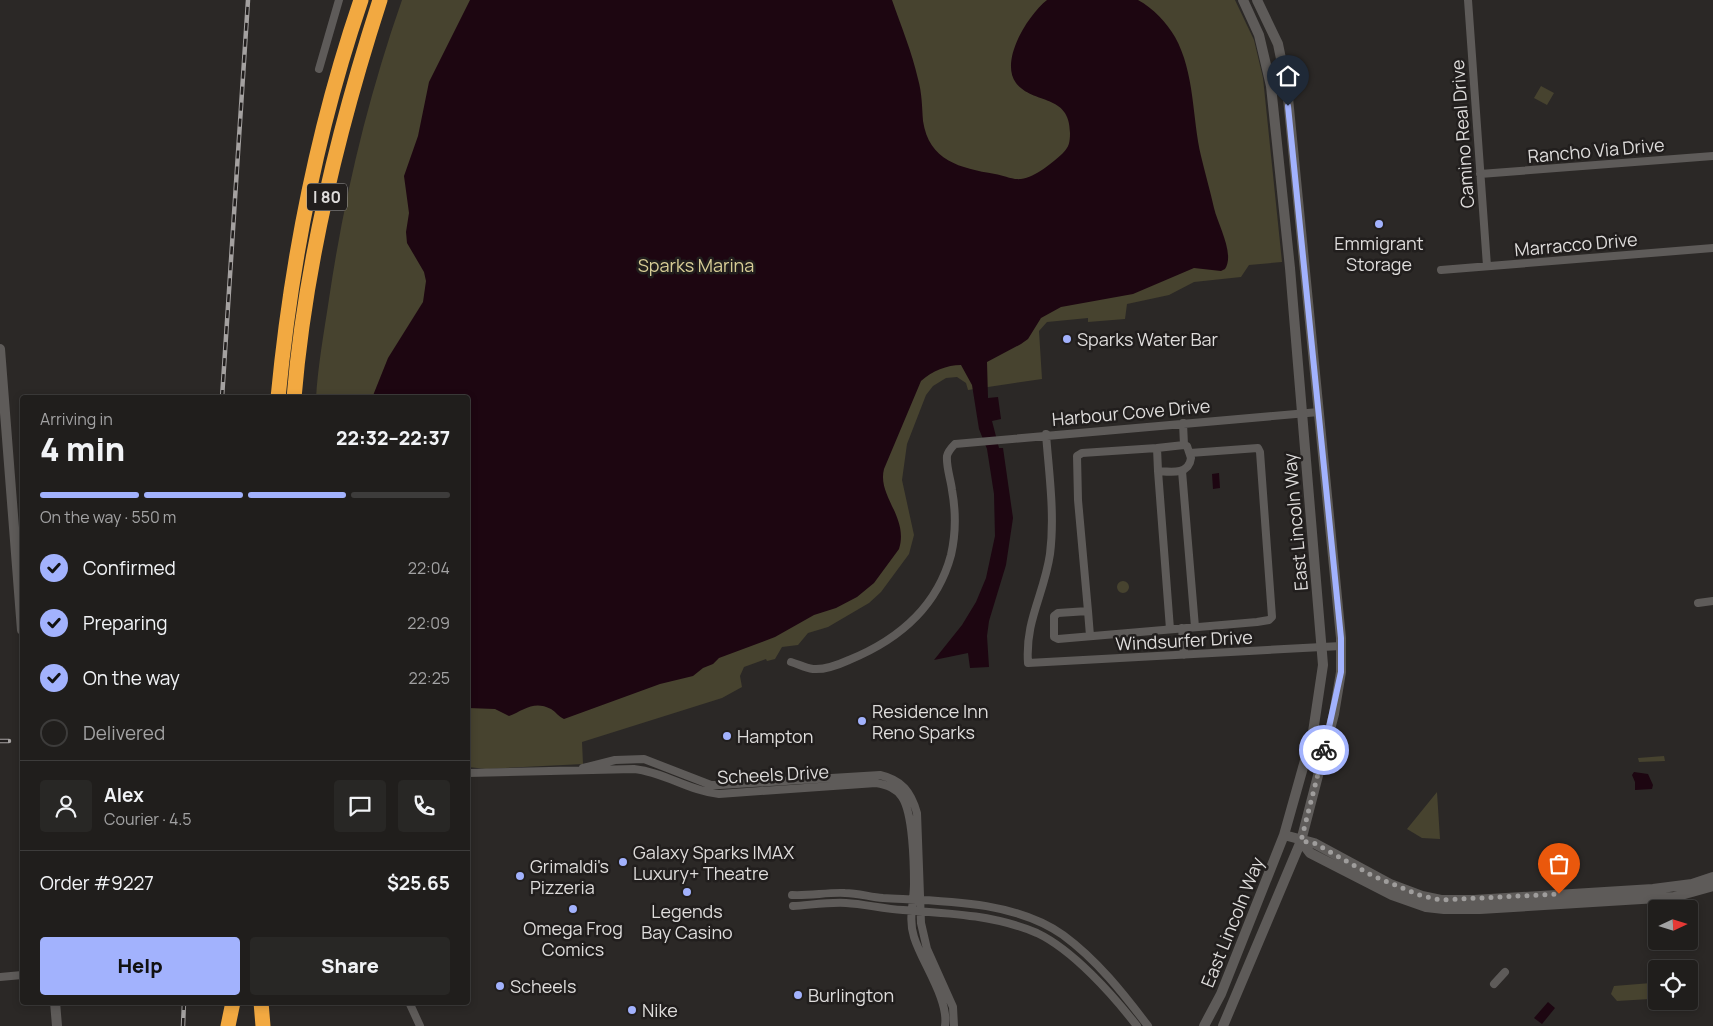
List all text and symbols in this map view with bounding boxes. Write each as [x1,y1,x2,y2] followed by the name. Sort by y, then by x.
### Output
[1267,55,1309,106] pin
[1445,59,1479,209] street label: Camino Real Drive
[1274,62,1302,90] icon: home
[1527,132,1665,168] street label: Rancho Via Drive
[307,183,347,210] road number: I 80
[1373,218,1385,230] marker: Emmigrant Storage
[1513,227,1639,261] street label: Marracco Drive
[1334,231,1424,276] place label: Emmigrant Storage
[638,253,754,277] park label: Sparks Marina
[1077,327,1219,351] place label: Sparks Water Bar
[1061,333,1073,345] marker: Sparks Water Bar
[1051,393,1211,431] street label: Harbour Cove Drive
[40,408,113,430] text: Arriving in
[336,425,450,451] text: 22:32–22:37
[40,427,125,471] text: 4 min
[1277,452,1313,592] street label: East Lincoln Way
[40,506,176,528] text: On the way · 550 m
[40,554,68,582] icon: check
[83,555,176,581] text: Confirmed
[408,557,450,579] text: 22:04
[40,609,68,637] icon: check
[83,610,168,636] text: Preparing
[407,612,450,634] text: 22:09
[1115,624,1253,656] street label: Windsurfer Drive
[40,664,68,692] icon: check
[83,665,180,691] text: On the way
[409,667,450,689] text: 22:25
[872,699,988,744] place label: Residence Inn Reno Sparks
[856,715,868,727] marker: Residence Inn Reno Sparks
[83,720,165,746] text: Delivered
[737,724,813,748] place label: Hampton
[1299,725,1349,775] courier
[721,730,733,742] marker: Hampton
[1310,736,1338,764] icon: bike
[716,759,830,789] street label: Scheels Drive
[40,780,92,832] button: person
[334,780,386,832] button: chat
[398,780,450,832] button: phone
[104,782,144,808] text: Alex
[104,808,191,830] text: Courier · 4.5
[633,840,794,885] place label: Galaxy Sparks IMAX Luxury+ Theatre
[1538,843,1580,894] pin
[1545,850,1573,878] icon: bag
[1195,853,1269,991] street label: East Lincoln Way
[530,854,609,899] place label: Grimaldi's Pizzeria
[617,856,629,868] marker: Galaxy Sparks IMAX Luxury+ Theatre
[40,870,154,896] text: Order #9227
[387,870,450,896] text: $25.65
[514,870,526,882] marker: Grimaldi's Pizzeria
[681,886,693,898] marker: Legends Bay Casino
[641,899,733,944] place label: Legends Bay Casino
[1648,900,1698,950] north arrow
[1648,900,1698,1010] map controls
[567,903,579,915] marker: Omega Frog Comics
[523,916,623,961] place label: Omega Frog Comics
[40,937,240,995] button: Help
[250,937,450,995] button: Share
[1648,960,1698,1010] button: locate
[510,974,576,998] place label: Scheels
[494,980,506,992] marker: Scheels
[808,983,894,1007] place label: Burlington
[792,989,804,1001] marker: Burlington
[642,998,678,1022] place label: Nike
[626,1004,638,1016] marker: Nike

